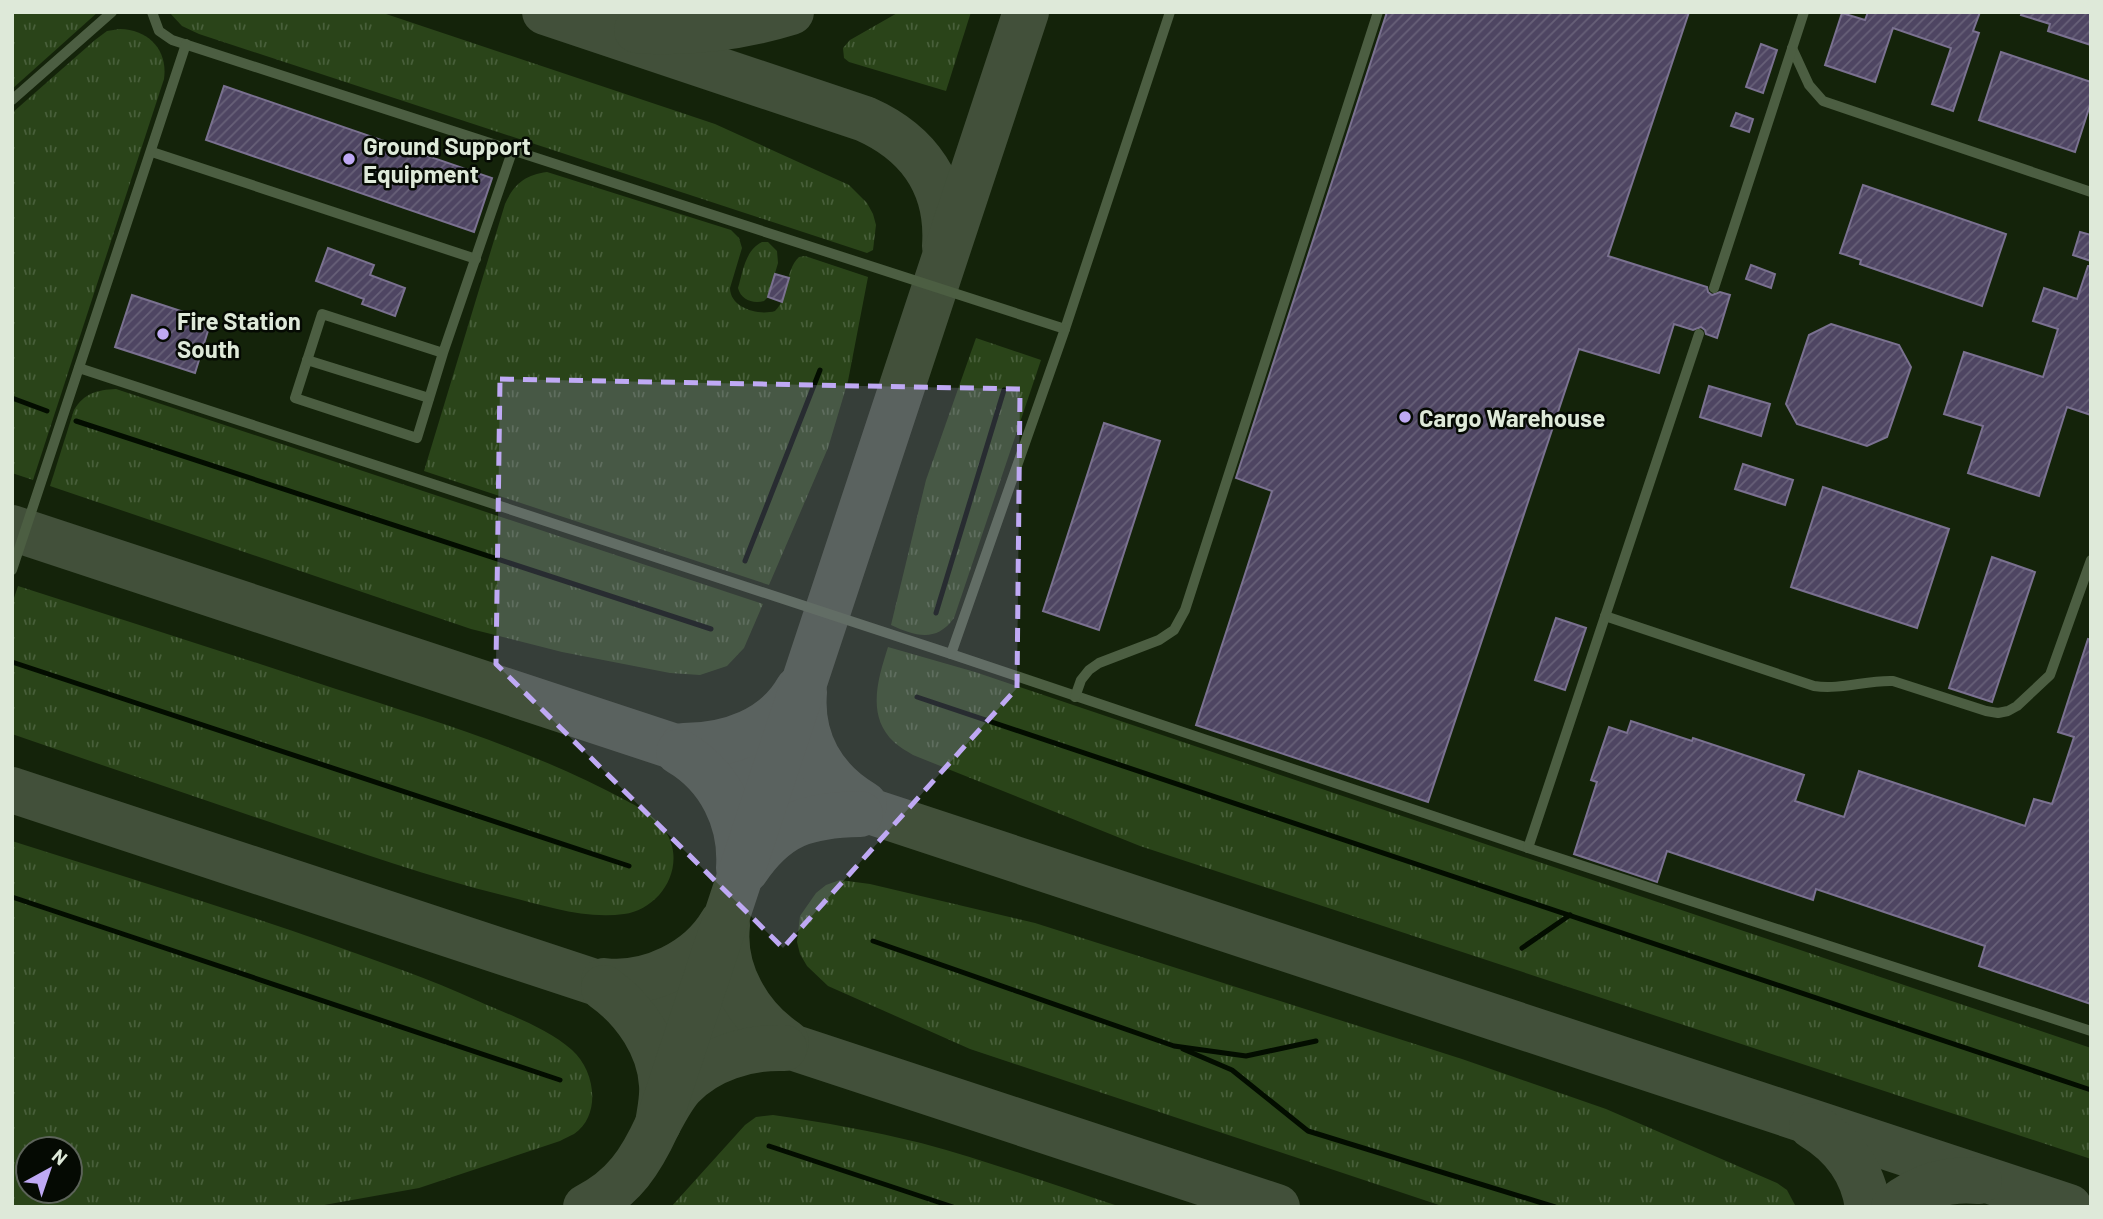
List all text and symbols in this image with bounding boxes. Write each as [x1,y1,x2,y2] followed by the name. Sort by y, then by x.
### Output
[363,131,531,188] place label: Ground Support Equipment
[341,151,357,167] marker: Ground Support Equipment
[177,306,301,363] place label: Fire Station South
[155,326,171,342] marker: Fire Station South
[1419,403,1605,432] place label: Cargo Warehouse
[1397,409,1413,425] marker: Cargo Warehouse
[14,1135,84,1205] north arrow
[48,1144,72,1169] text: N

